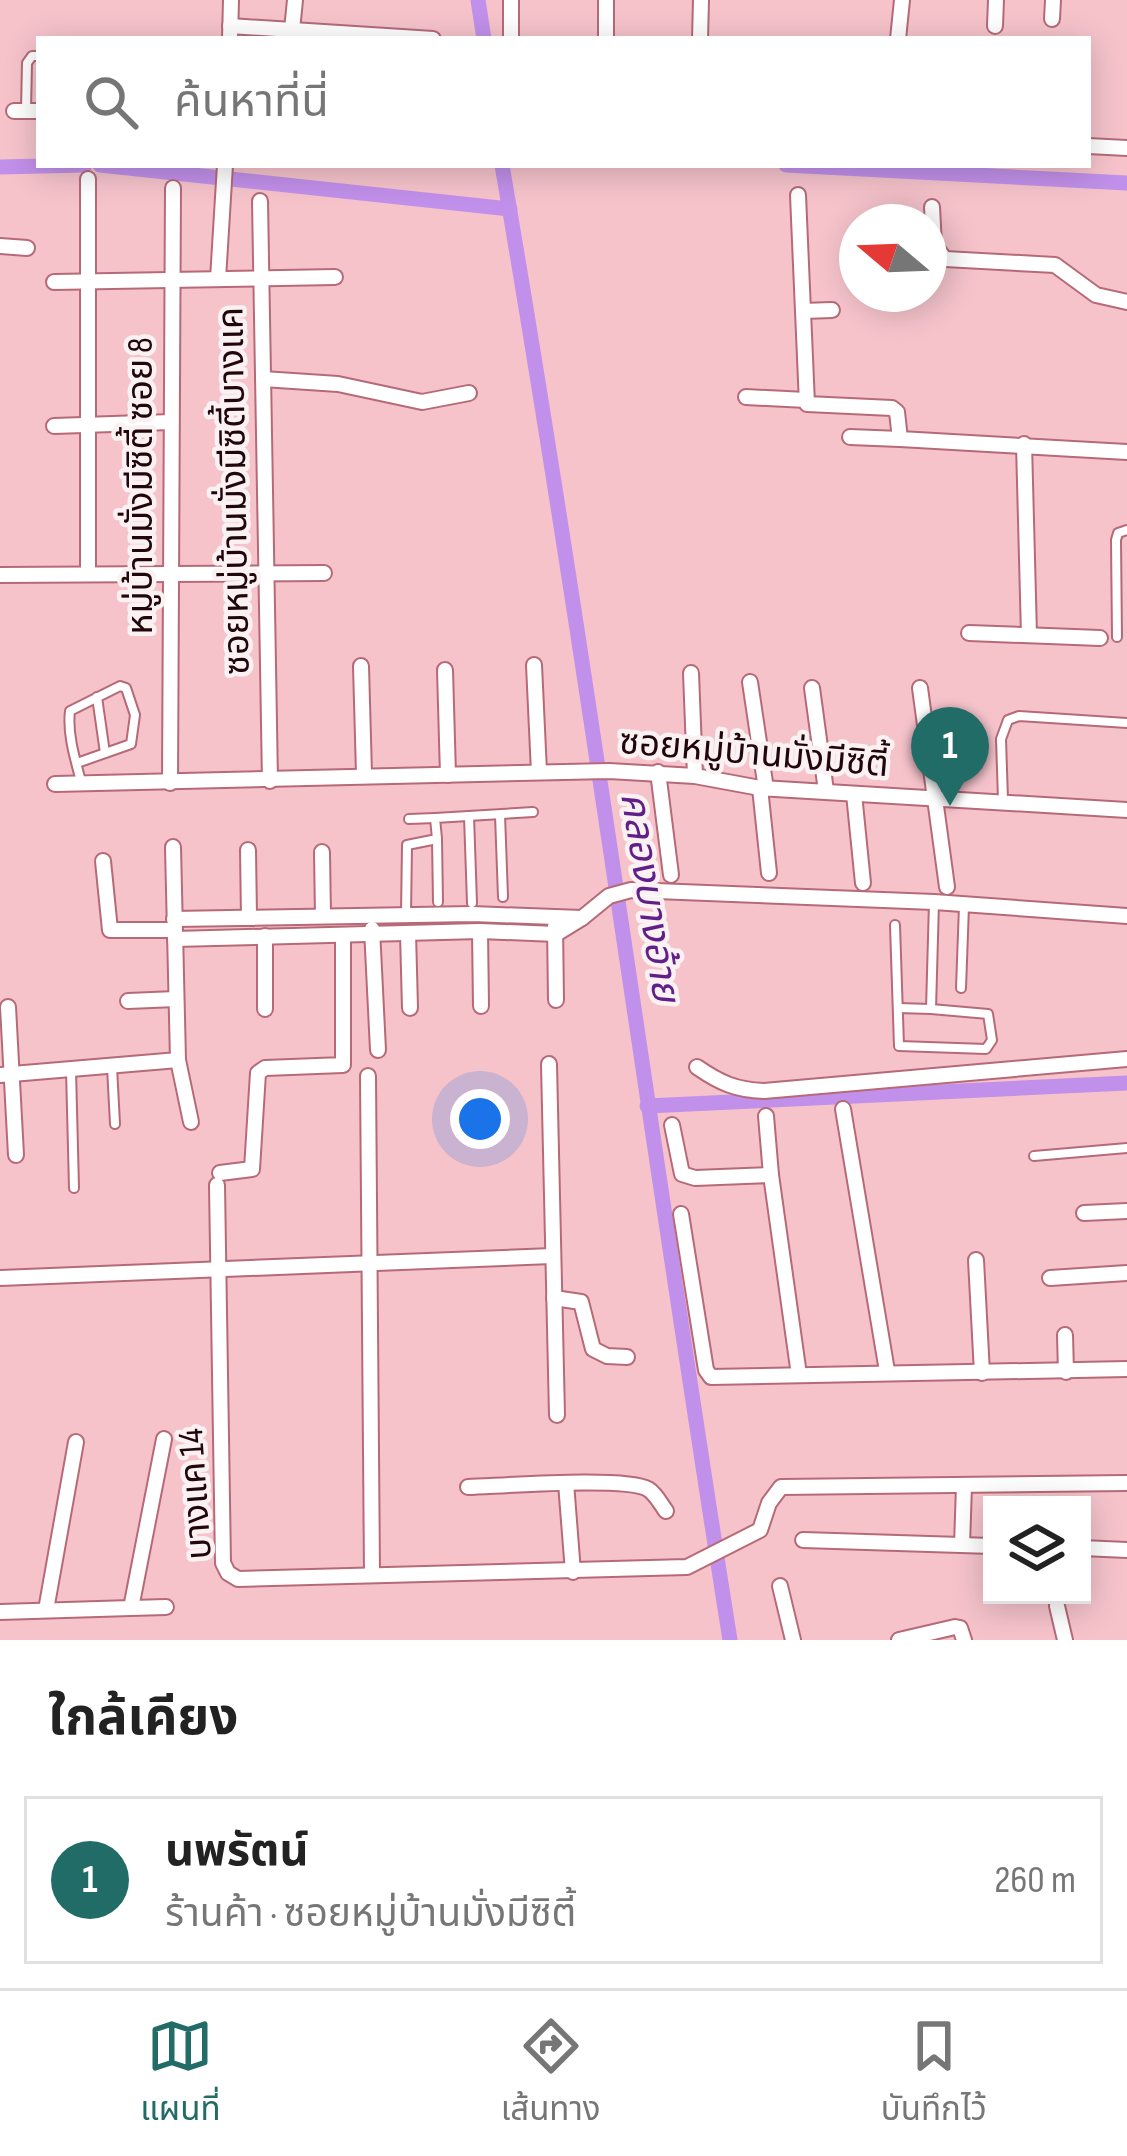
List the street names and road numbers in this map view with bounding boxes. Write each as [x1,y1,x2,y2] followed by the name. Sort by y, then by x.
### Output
[205,307,260,675] street label: ซอยหมู่บ้านมั่งมีซิตี้บางแค
[115,337,163,635] street label: หมู่บ้านมั่งมีซิตี้ ซอย 8
[618,716,891,787] street label: ซอยหมู่บ้านมั่งมีซิตี้
[170,1427,222,1561] street label: บางแค 14

